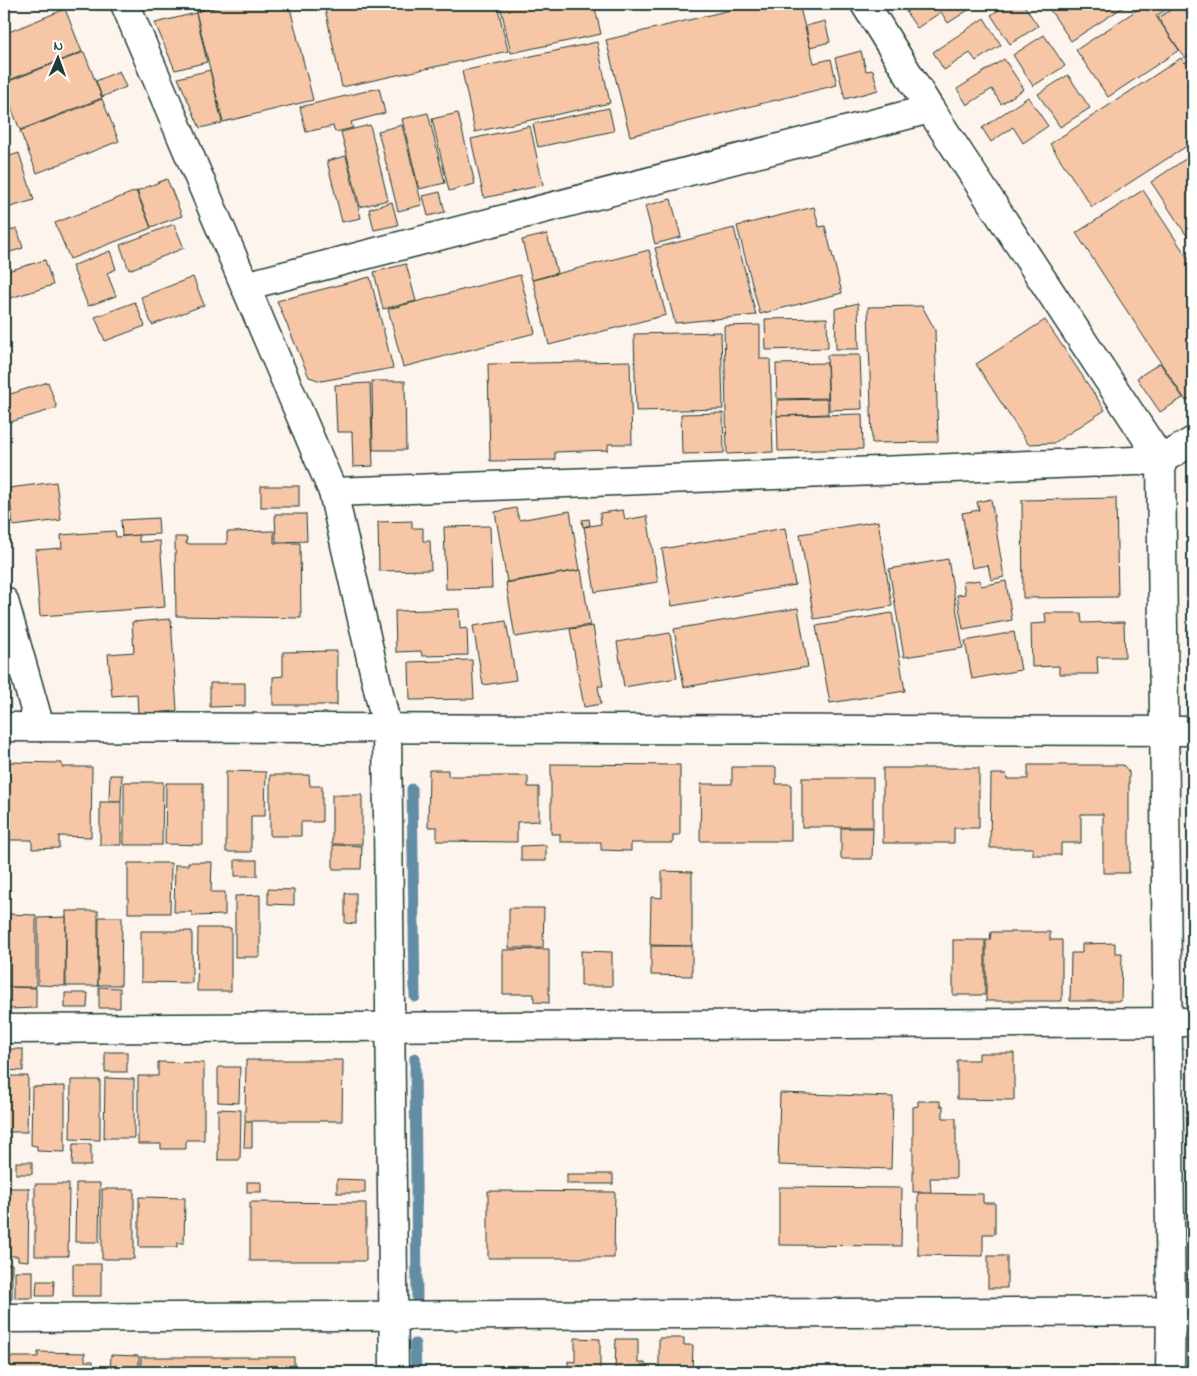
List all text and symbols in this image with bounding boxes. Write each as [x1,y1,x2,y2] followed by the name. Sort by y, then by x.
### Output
[32,32,82,82] north arrow
[53,36,63,57] text: N

